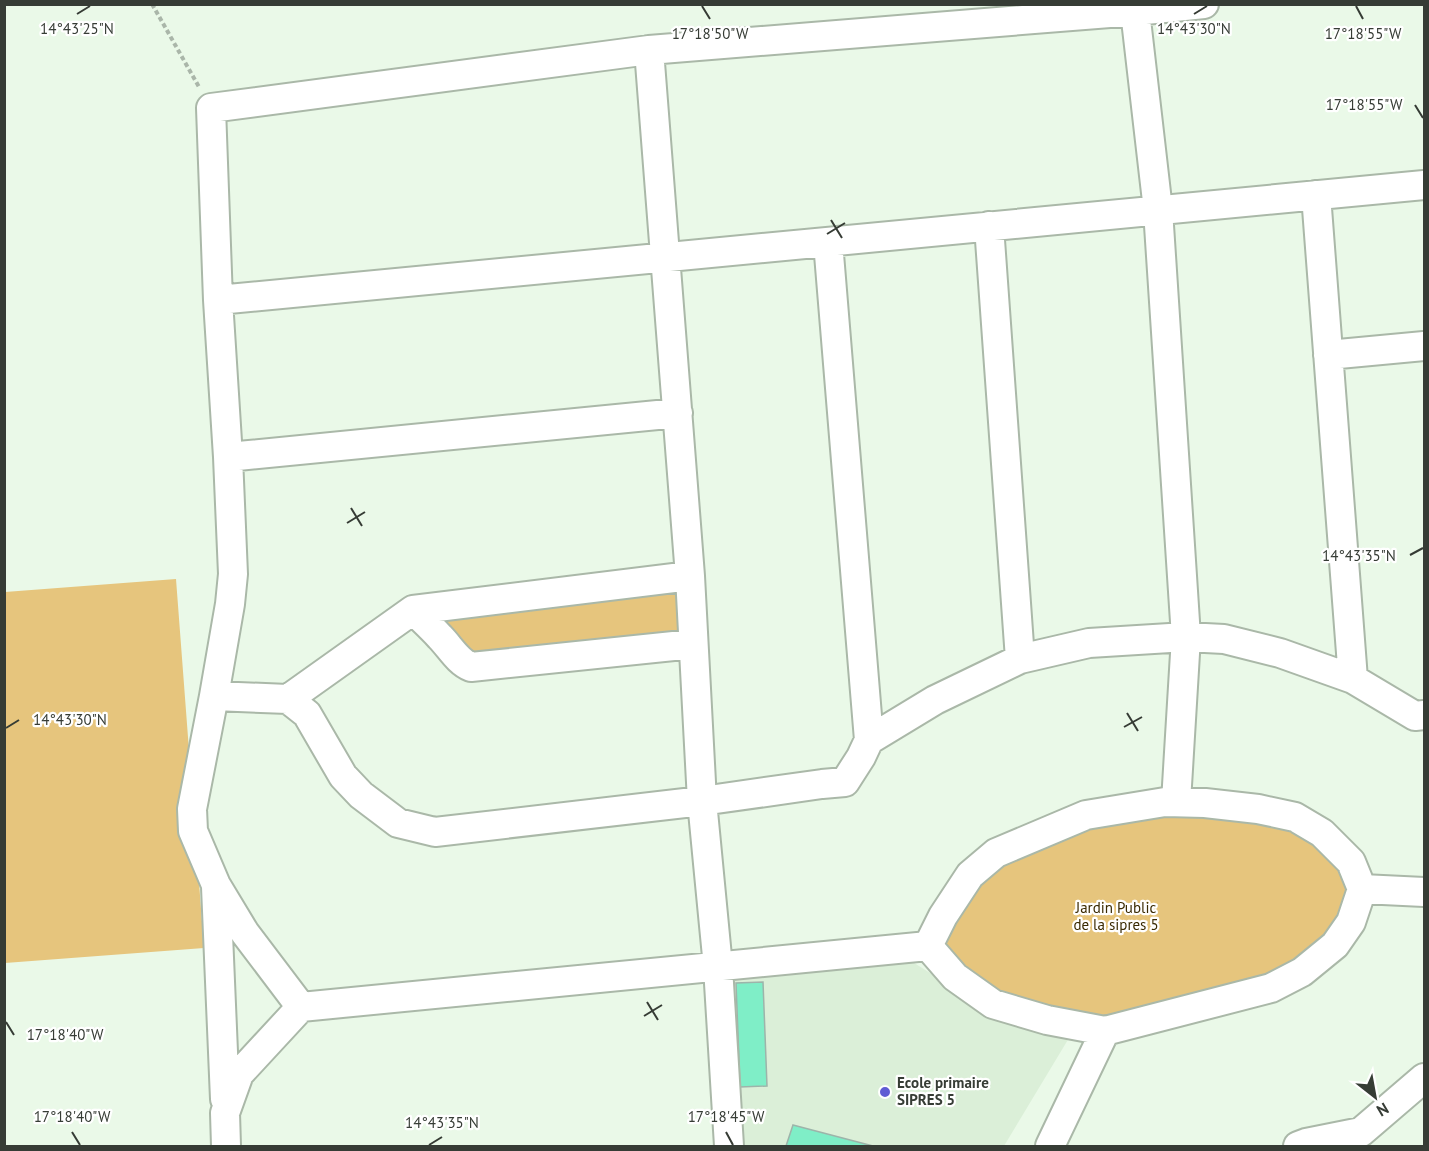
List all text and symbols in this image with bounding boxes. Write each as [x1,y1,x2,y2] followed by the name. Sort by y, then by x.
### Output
[40,19,114,38] text: 14°43'25"N
[1157,19,1231,38] text: 14°43'30"N
[672,24,749,43] text: 17°18'50"W
[1325,24,1402,43] text: 17°18'55"W
[1326,95,1403,114] text: 17°18'55"W
[1322,546,1396,565] text: 14°43'35"N
[33,710,107,729] text: 14°43'30"N
[1073,898,1159,934] park label: Jardin Public de la sipres 5
[27,1025,104,1044] text: 17°18'40"W
[1345,1067,1405,1127] north arrow
[897,1073,989,1109] place label: Ecole primaire SIPRES 5
[878,1085,892,1099] marker: Ecole primaire SIPRES 5
[1373,1099,1392,1121] text: N
[34,1107,111,1126] text: 17°18'40"W
[688,1107,765,1126] text: 17°18'45"W
[405,1113,479,1132] text: 14°43'35"N

